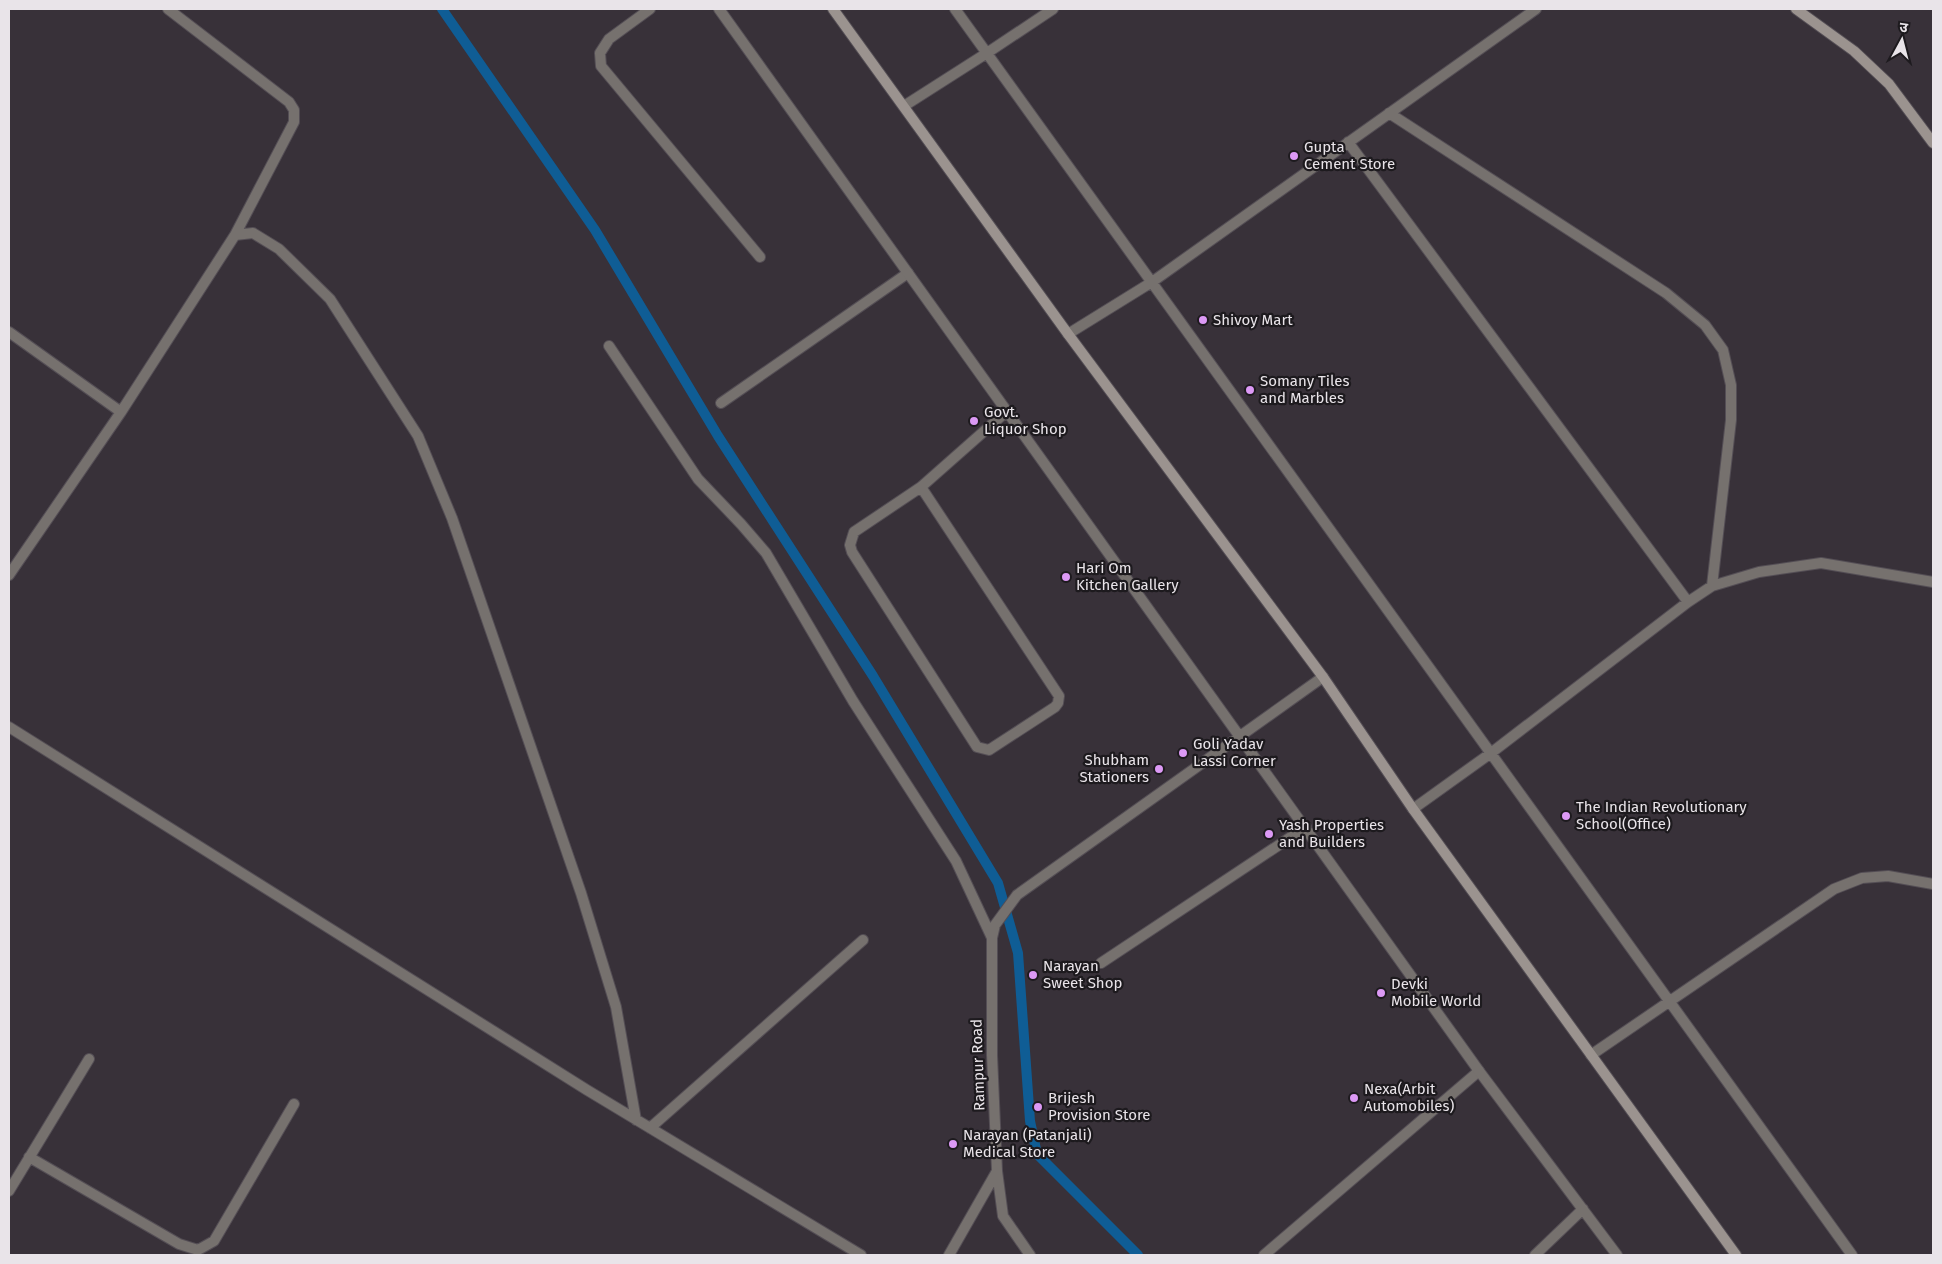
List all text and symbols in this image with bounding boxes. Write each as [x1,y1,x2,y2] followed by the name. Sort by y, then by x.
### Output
[1877,15,1927,65] north arrow
[1898,19,1909,37] text: उ
[1304,138,1395,173] place label: Gupta Cement Store
[1288,150,1300,162] marker: Gupta Cement Store
[1213,311,1293,329] place label: Shivoy Mart
[1197,314,1209,326] marker: Shivoy Mart
[1260,372,1349,407] place label: Somany Tiles and Marbles
[1244,384,1256,396] marker: Somany Tiles and Marbles
[984,403,1067,438] place label: Govt. Liquor Shop
[968,415,980,427] marker: Govt. Liquor Shop
[1076,559,1179,594] place label: Hari Om Kitchen Gallery
[1060,571,1072,583] marker: Hari Om Kitchen Gallery
[1193,735,1276,770] place label: Goli Yadav Lassi Corner
[1177,747,1189,759] marker: Goli Yadav Lassi Corner
[1079,751,1149,786] place label: Shubham Stationers
[1153,763,1165,775] marker: Shubham Stationers
[1576,798,1747,833] place label: The Indian Revolutionary School(Office)
[1560,810,1572,822] marker: The Indian Revolutionary School(Office)
[1279,816,1384,851] place label: Yash Properties and Builders
[1263,828,1275,840] marker: Yash Properties and Builders
[1043,957,1122,992] place label: Narayan Sweet Shop
[1027,969,1039,981] marker: Narayan Sweet Shop
[1391,975,1481,1010] place label: Devki Mobile World
[1375,987,1387,999] marker: Devki Mobile World
[967,1019,989,1111] street label: Rampur Road
[1364,1080,1455,1115] place label: Nexa(Arbit Automobiles)
[1048,1089,1150,1124] place label: Brijesh Provision Store
[1348,1092,1360,1104] marker: Nexa(Arbit Automobiles)
[1032,1101,1044,1113] marker: Brijesh Provision Store
[963,1126,1092,1161] place label: Narayan (Patanjali) Medical Store
[947,1138,959,1150] marker: Narayan (Patanjali) Medical Store

